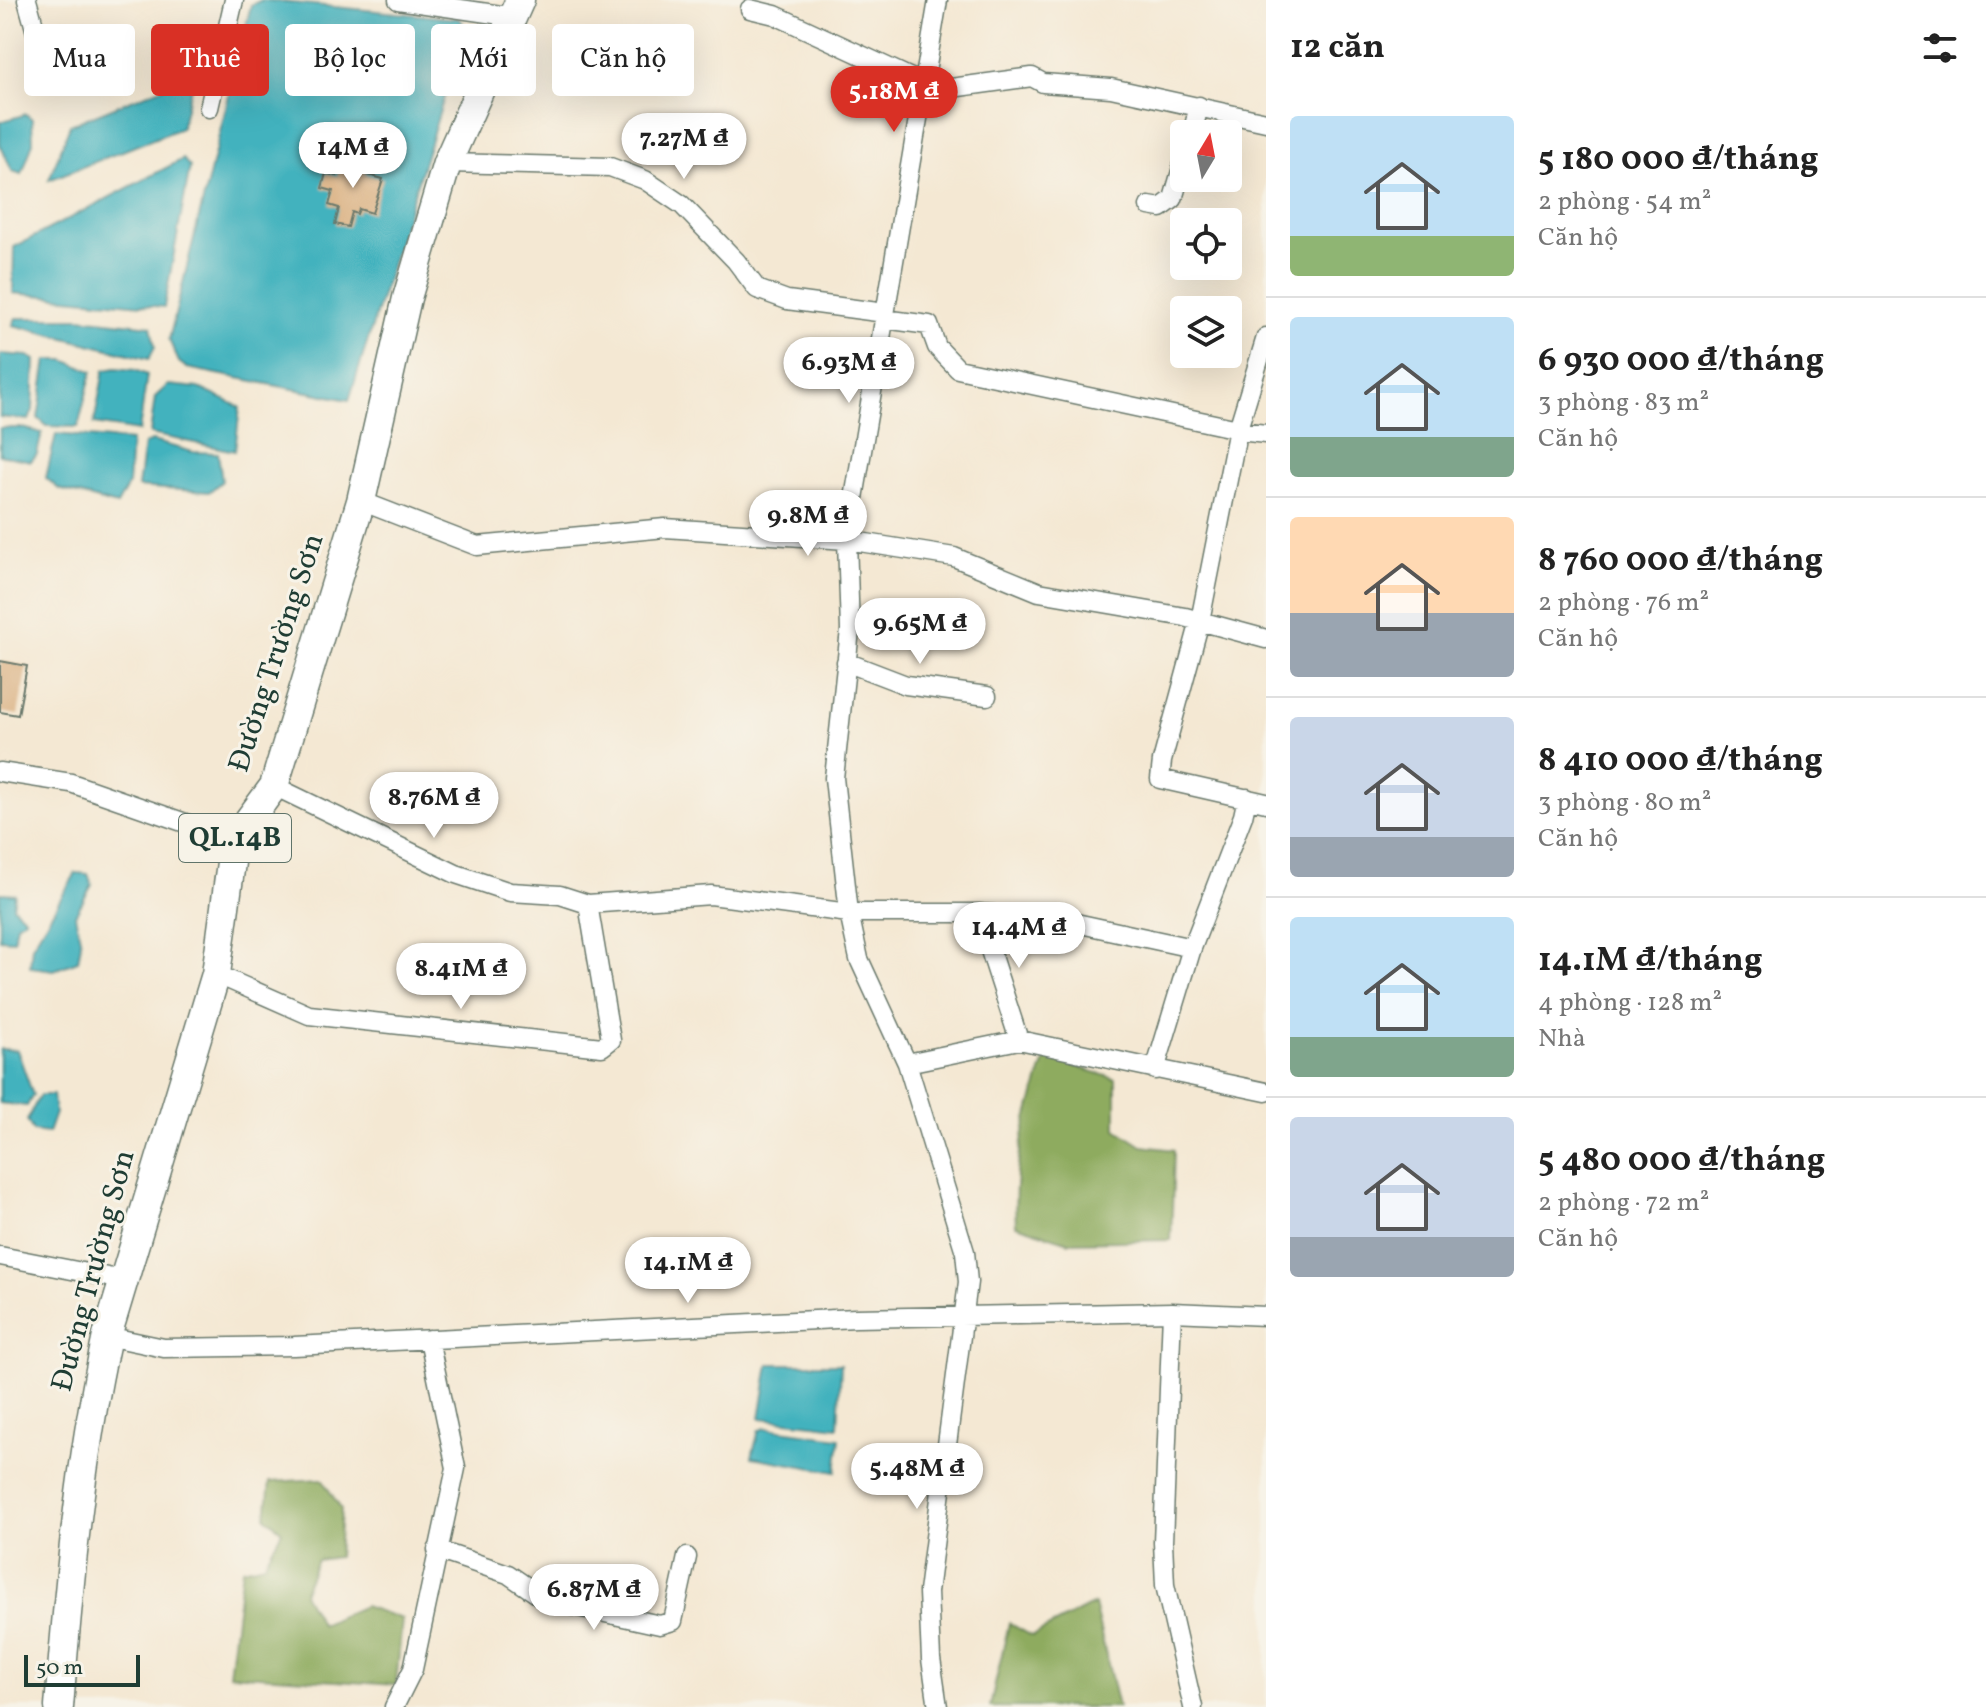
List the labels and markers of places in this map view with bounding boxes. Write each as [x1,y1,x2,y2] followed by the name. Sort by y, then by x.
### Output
[820,66,968,134] pin: 5.18M ₫
[610,113,758,181] pin: 7.27M ₫
[297,122,409,190] pin: 14M ₫
[775,337,923,405] pin: 6.93M ₫
[743,490,873,558] pin: 9.8M ₫
[846,598,994,666] pin: 9.65M ₫
[360,772,508,840] pin: 8.76M ₫
[945,902,1093,970] pin: 14.4M ₫
[387,943,535,1011] pin: 8.41M ₫
[614,1237,762,1305] pin: 14.1M ₫
[843,1443,991,1511] pin: 5.48M ₫
[520,1564,668,1632] pin: 6.87M ₫

